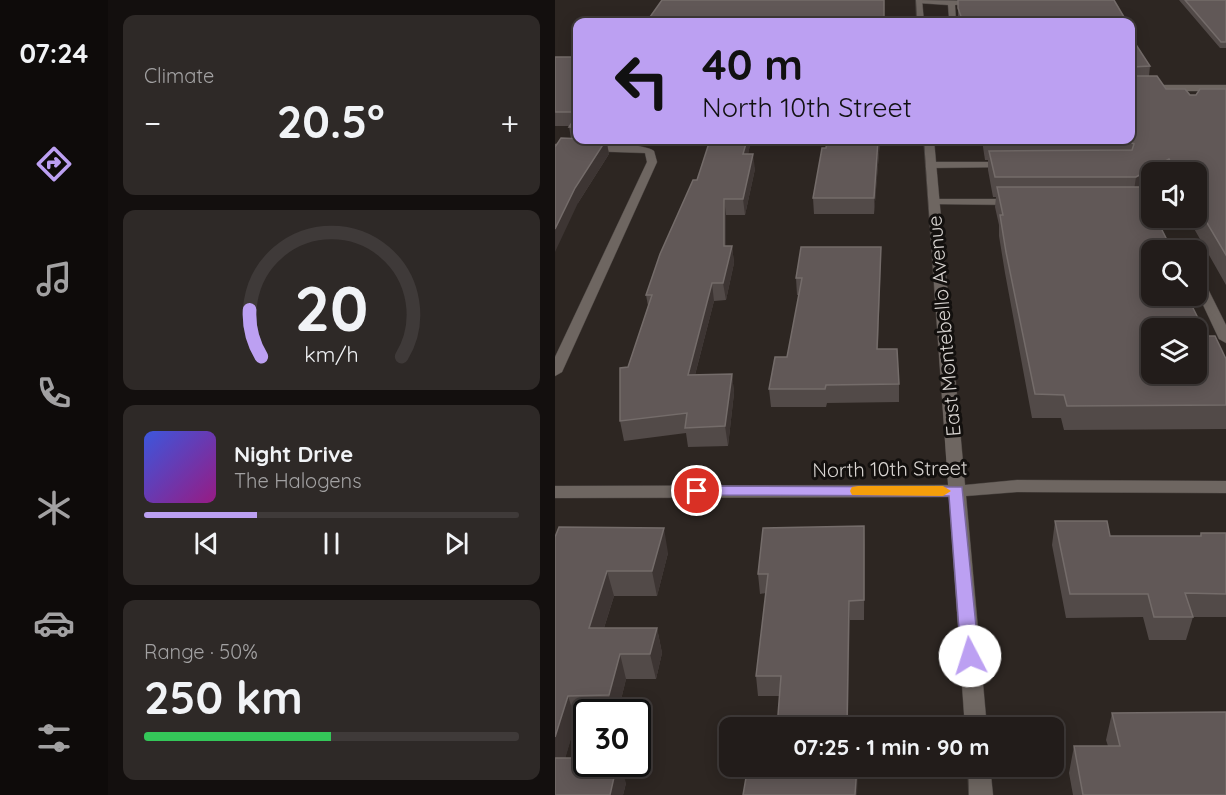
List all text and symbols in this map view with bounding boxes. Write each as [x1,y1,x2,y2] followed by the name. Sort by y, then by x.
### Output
[20,36,88,70] text: 07:24
[702,38,803,91] text: 40 m
[603,42,681,120] icon: left
[144,63,214,88] text: Climate
[702,90,912,124] text: North 10th Street
[277,93,385,149] text: 20.5°
[144,102,161,143] text: −
[500,102,519,143] text: +
[33,143,75,185] icon: directions
[1141,162,1207,384] map controls
[1141,162,1207,228] button: sound
[921,215,966,438] street label: East Montebello Avenue
[1141,240,1207,306] button: search
[33,258,75,300] icon: music
[295,269,368,347] text: 20
[1141,318,1207,384] button: layers
[304,341,359,367] text: km/h
[33,372,75,414] icon: phone
[234,440,353,468] text: Night Drive
[812,455,968,482] street label: North 10th Street
[671,465,722,516] pin
[234,468,362,493] text: The Halogens
[680,474,713,507] icon: arrive
[33,487,75,529] icon: climate
[190,527,223,560] icon: previous
[315,527,348,560] icon: pause
[440,527,473,560] icon: next
[33,602,75,644] icon: car
[938,624,1002,688] position arrow
[144,639,258,664] text: Range · 50%
[144,669,303,725] text: 250 km
[573,699,651,777] speed limit sign: 30
[33,717,75,759] icon: filters
[793,733,990,761] text: 07:25 · 1 min · 90 m

